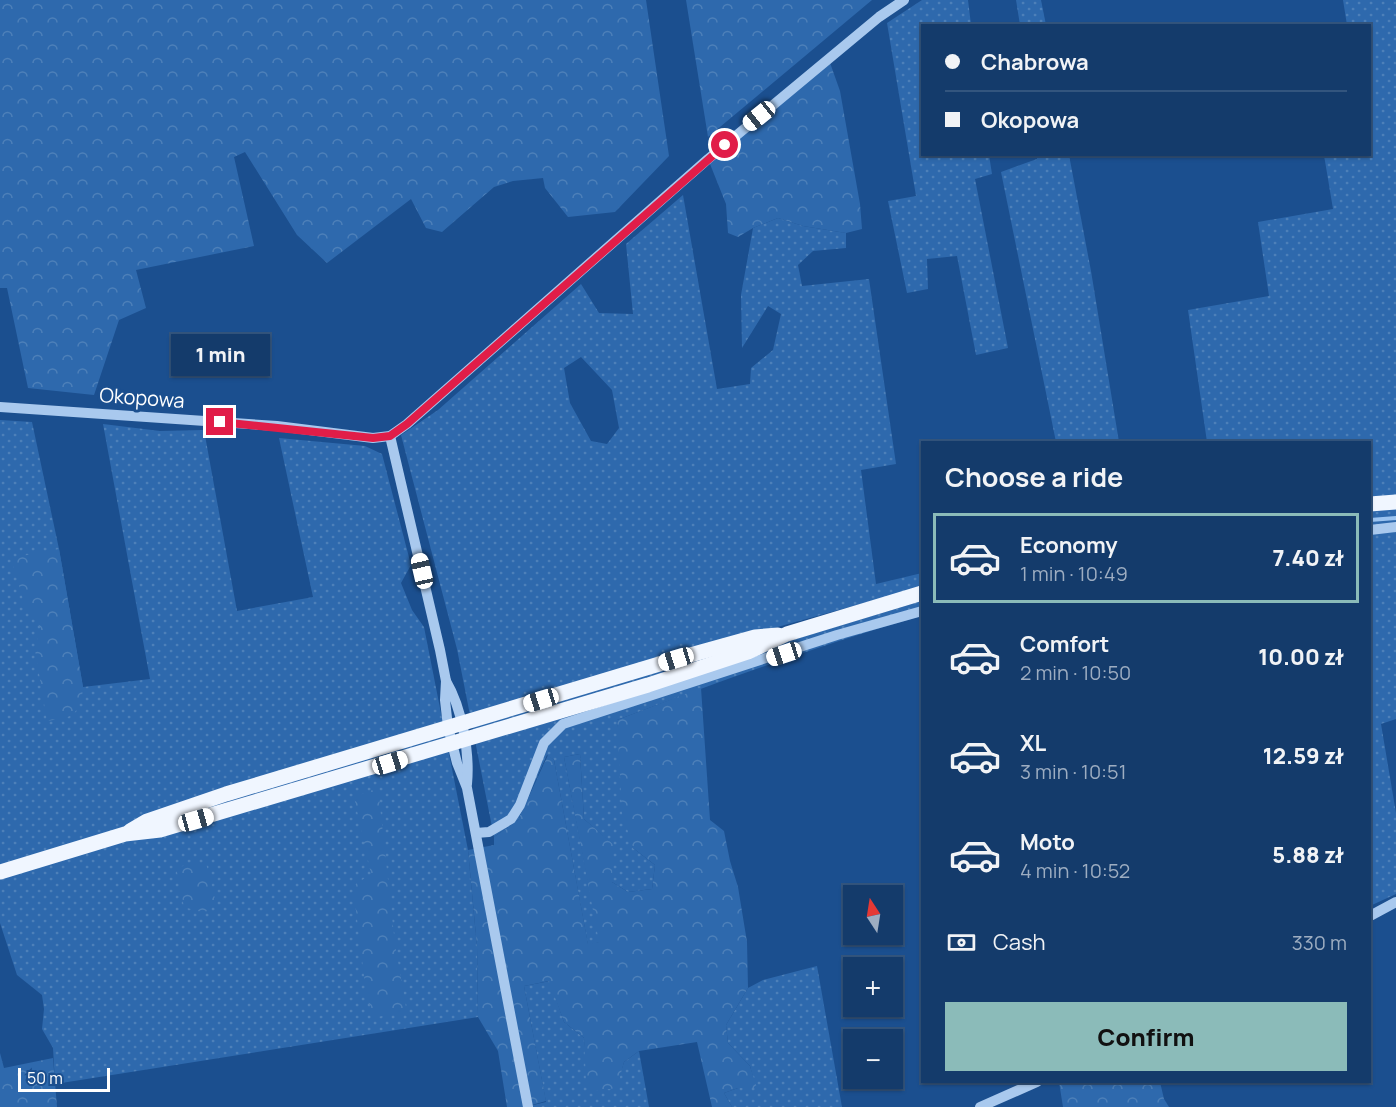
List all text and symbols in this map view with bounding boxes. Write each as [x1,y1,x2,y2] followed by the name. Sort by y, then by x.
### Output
[981,47,1089,77] text: Chabrowa
[739,98,779,134] car
[981,105,1079,135] text: Okopowa
[711,131,738,158] route start
[170,335,270,377] callout: 1 min
[195,341,246,368] text: 1 min
[99,381,185,414] street label: Okopowa
[206,408,233,435] route end
[945,458,1123,495] text: Choose a ride
[1020,530,1118,560] text: Economy
[948,531,1002,585] icon: car
[1272,543,1344,573] text: 7.40 zł
[409,551,435,591] car
[1020,560,1128,587] text: 1 min · 10:49
[1020,629,1109,659] text: Comfort
[948,630,1002,684] icon: car
[764,640,804,668] car
[1258,642,1344,672] text: 10.00 zł
[656,645,696,673] car
[1020,659,1131,686] text: 2 min · 10:50
[521,686,561,714] car
[1020,728,1046,758] text: XL
[948,729,1002,783] icon: car
[1263,741,1344,771] text: 12.59 zł
[370,749,410,777] car
[1020,758,1126,785] text: 3 min · 10:51
[176,806,216,834] car
[1020,827,1075,857] text: Moto
[948,828,1002,882] icon: car
[1272,840,1344,870] text: 5.88 zł
[1020,857,1130,884] text: 4 min · 10:52
[843,885,903,945] north arrow
[843,885,903,1089] map controls
[945,926,978,959] icon: cash
[993,927,1046,957] text: Cash
[1292,929,1347,956] text: 330 m
[843,957,903,1017] button: +
[945,1002,1347,1071] button: Confirm
[843,1029,903,1089] button: −
[18,1065,110,1092] scale bar
[27,1067,63,1089] text: 50 m

